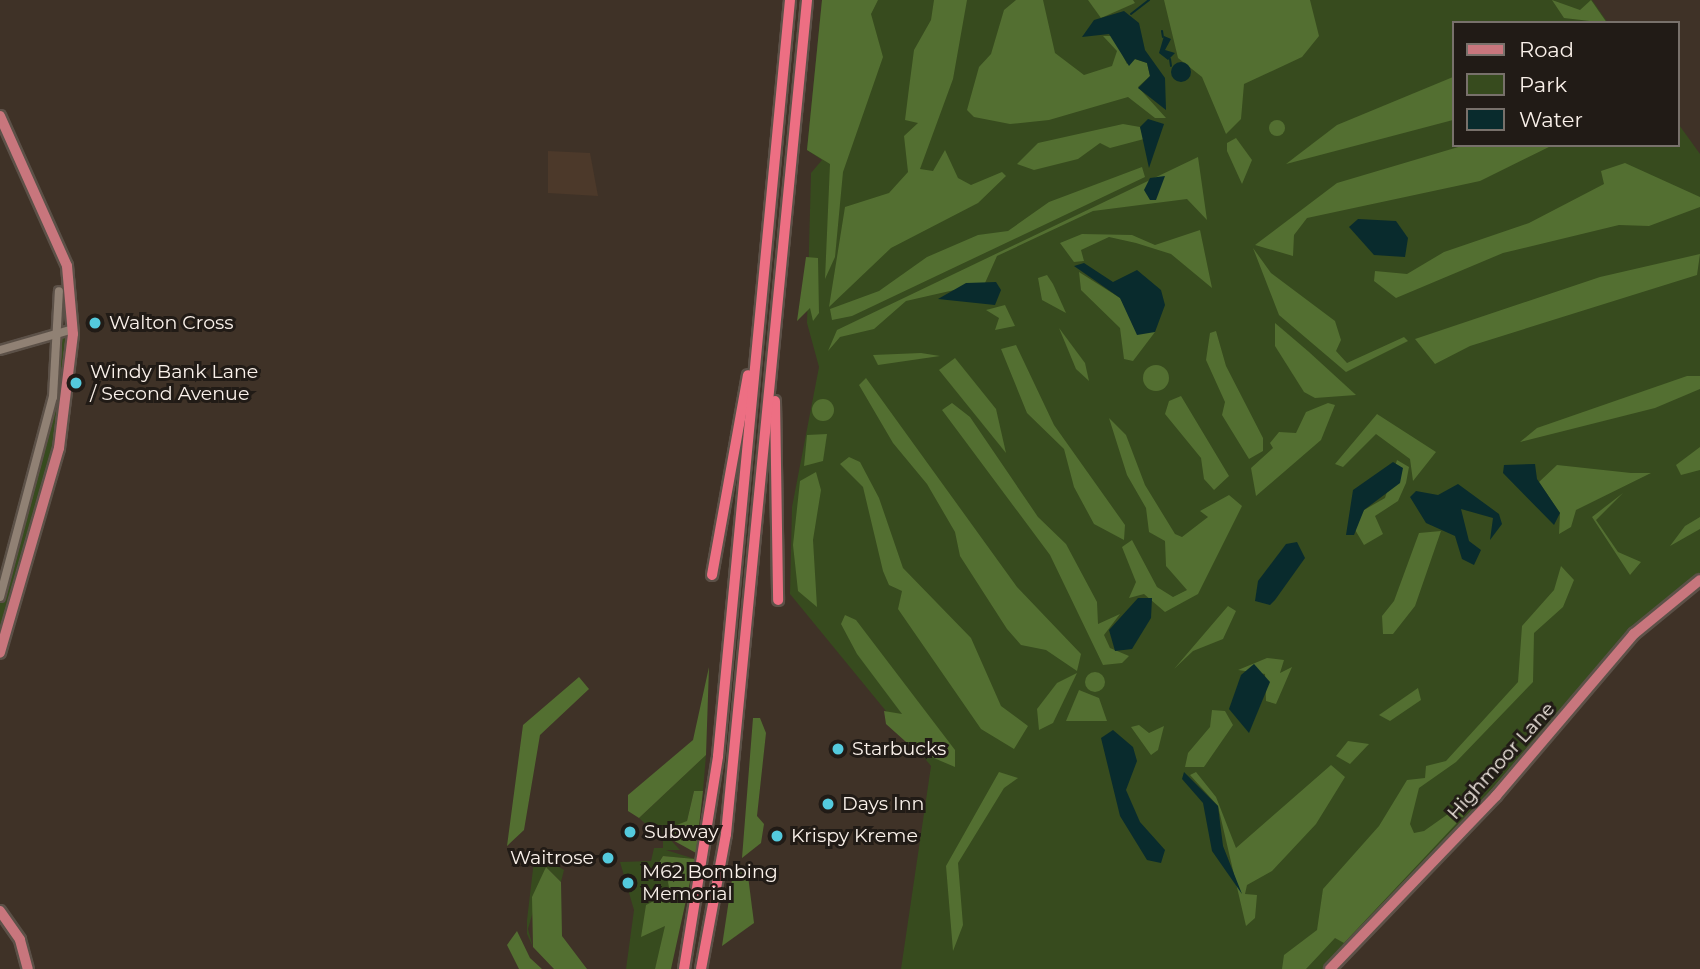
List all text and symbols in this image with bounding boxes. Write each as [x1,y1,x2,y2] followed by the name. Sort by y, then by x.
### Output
[1452,21,1679,147] legend
[1519,37,1574,62] text: Road
[1519,72,1567,97] text: Park
[1519,107,1583,132] text: Water
[109,312,234,334] place label: Walton Cross
[87,315,103,331] marker: Walton Cross
[90,361,258,405] place label: Windy Bank Lane / Second Avenue
[68,375,84,391] marker: Windy Bank Lane / Second Avenue
[1442,698,1560,824] street label: Highmoor Lane
[852,738,946,760] place label: Starbucks
[830,741,846,757] marker: Starbucks
[842,793,924,815] place label: Days Inn
[820,796,836,812] marker: Days Inn
[644,821,719,843] place label: Subway
[622,824,638,840] marker: Subway
[791,825,918,847] place label: Krispy Kreme
[769,828,785,844] marker: Krispy Kreme
[510,847,594,869] place label: Waitrose
[600,850,616,866] marker: Waitrose
[642,861,778,905] place label: M62 Bombing Memorial
[620,875,636,891] marker: M62 Bombing Memorial

